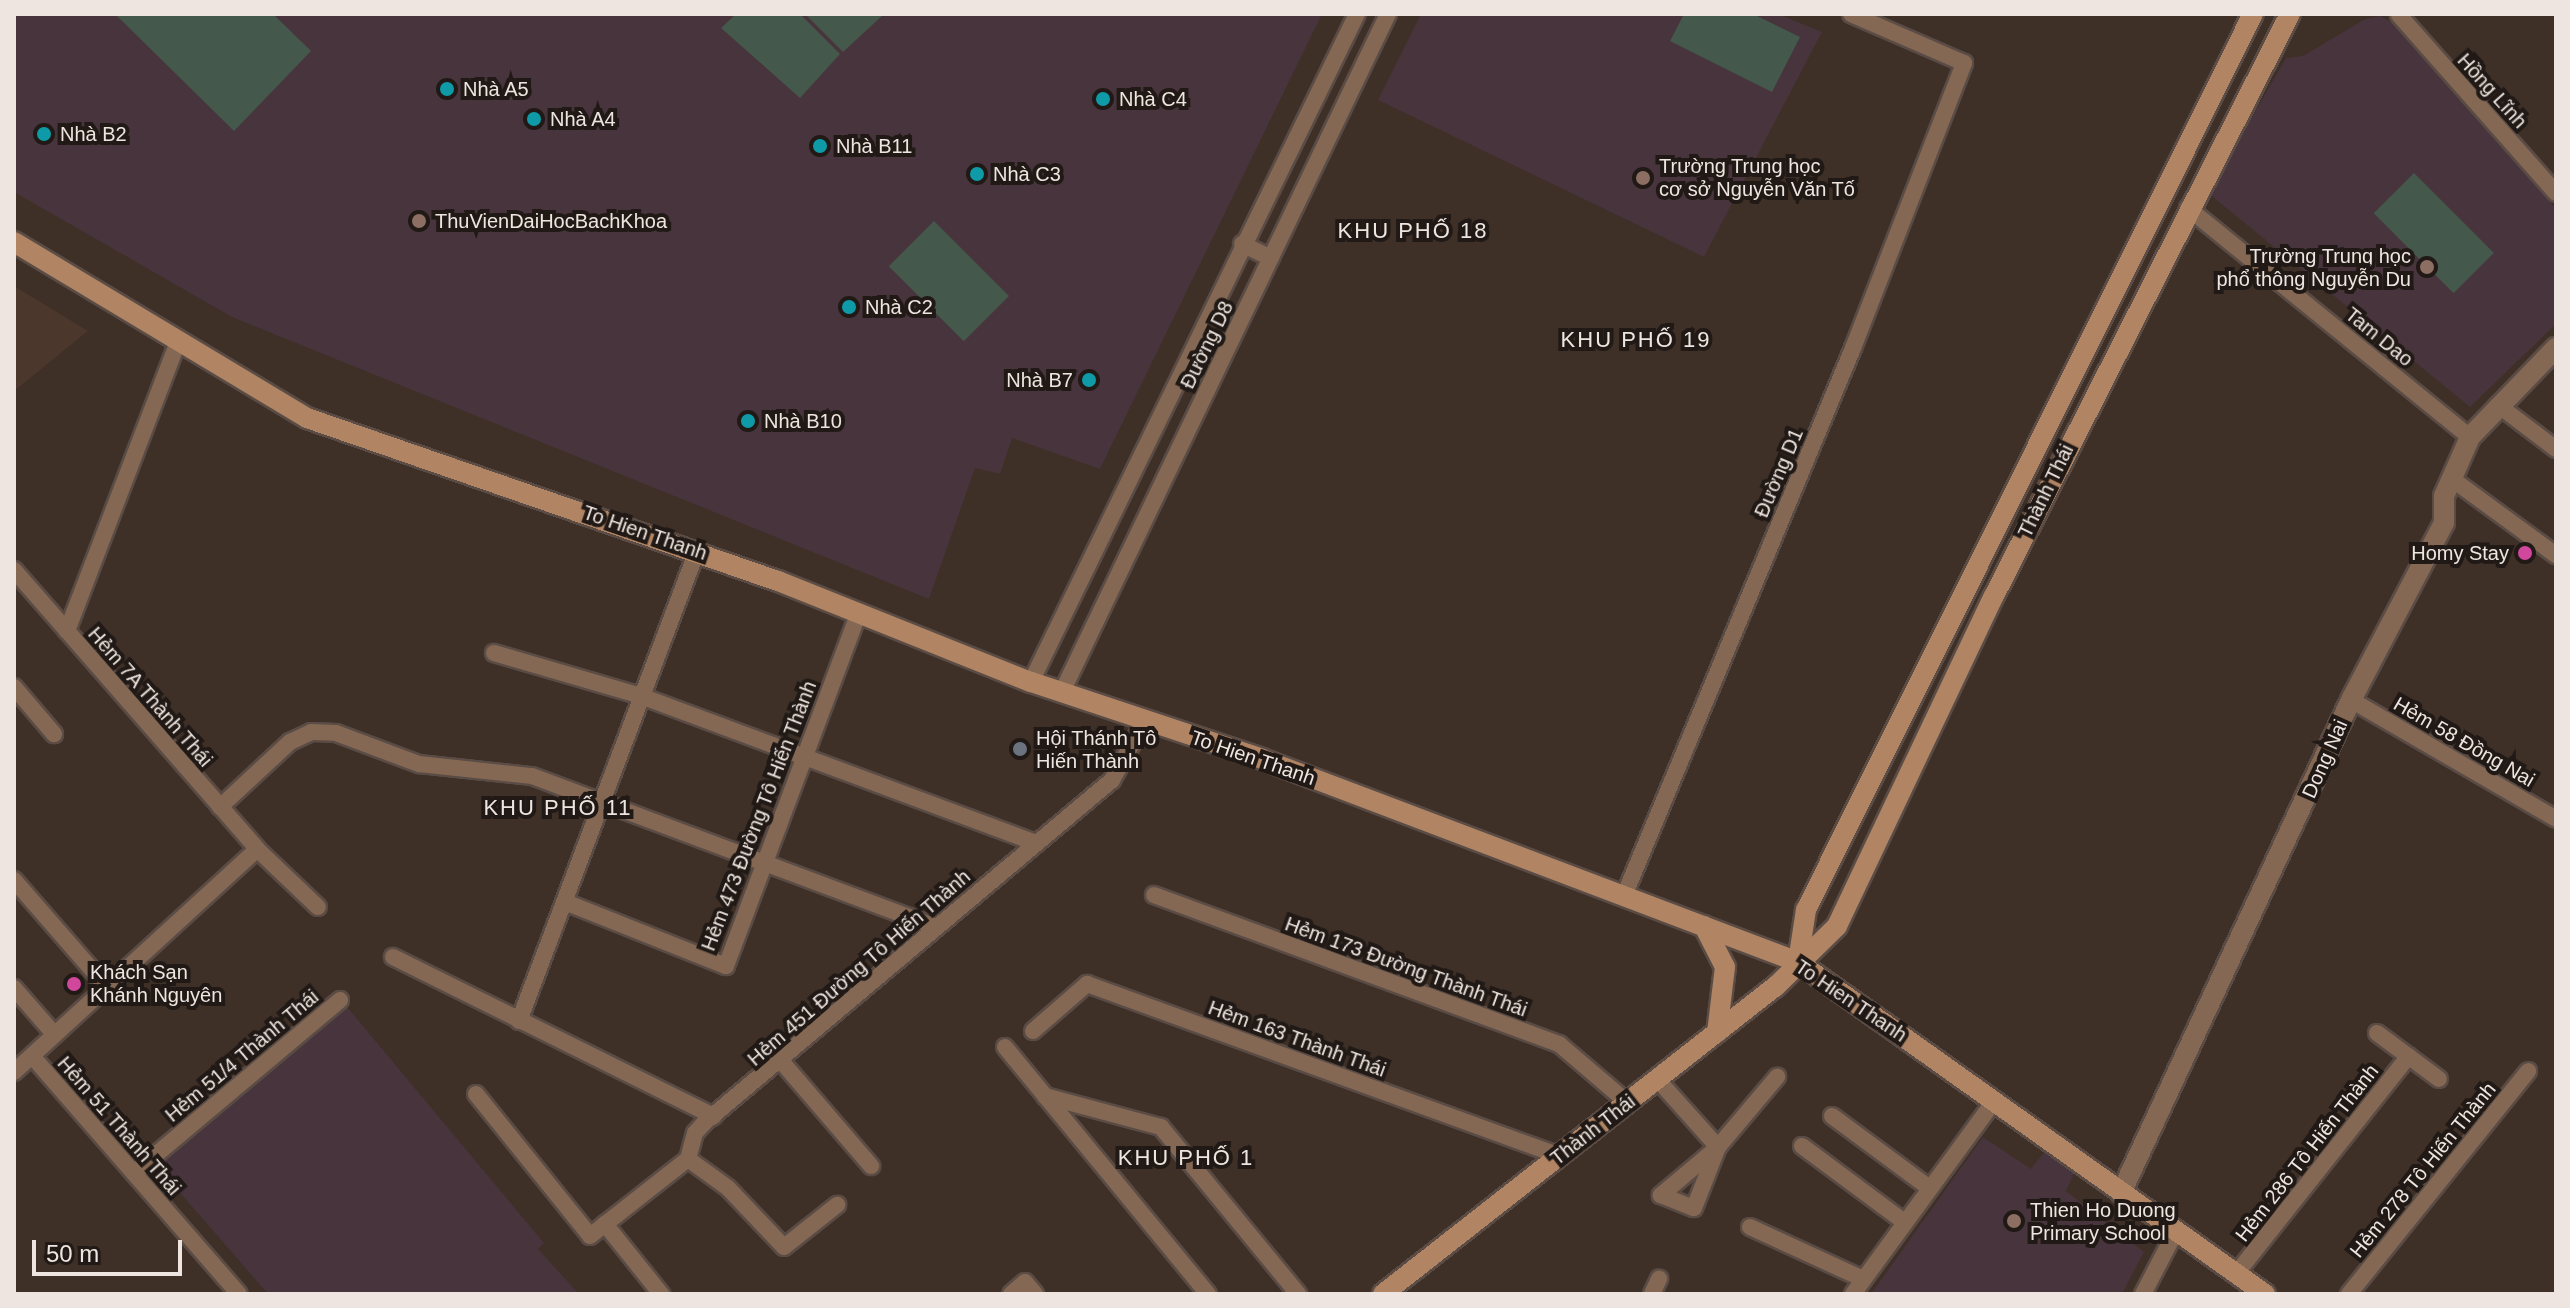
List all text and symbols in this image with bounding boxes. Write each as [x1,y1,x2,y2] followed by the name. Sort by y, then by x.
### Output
[2452,49,2532,133] street label: Hồng Lĩnh
[463,77,530,101] place label: Nhà A5
[438,80,456,98] marker: Nhà A5
[1119,87,1187,111] place label: Nhà C4
[1094,90,1112,108] marker: Nhà C4
[550,107,617,131] place label: Nhà A4
[525,110,543,128] marker: Nhà A4
[60,122,127,146] place label: Nhà B2
[35,125,53,143] marker: Nhà B2
[836,134,912,158] place label: Nhà B11
[811,137,829,155] marker: Nhà B11
[1659,154,1855,201] place label: Trường Trung học cơ sở Nguyễn Văn Tố
[993,162,1061,186] place label: Nhà C3
[968,165,986,183] marker: Nhà C3
[1634,169,1652,187] marker: Trường Trung học cơ sở Nguyễn Văn Tố
[435,209,667,233] place label: ThuVienDaiHocBachKhoa
[410,212,428,230] marker: ThuVienDaiHocBachKhoa
[1338,218,1488,244] district label: KHU PHỐ 18
[2216,244,2411,291] place label: Trường Trung học phổ thông Nguyễn Du
[2418,258,2436,276] marker: Trường Trung học phổ thông Nguyễn Du
[865,295,933,319] place label: Nhà C2
[1176,297,1238,393] street label: Đường D8
[840,298,858,316] marker: Nhà C2
[2340,302,2418,372] street label: Tam Dao
[1561,327,1711,353] district label: KHU PHỐ 19
[1006,368,1073,392] place label: Nhà B7
[1080,371,1098,389] marker: Nhà B7
[764,409,842,433] place label: Nhà B10
[739,412,757,430] marker: Nhà B10
[1750,425,1808,521] street label: Đường D1
[2013,440,2079,542] street label: Thành Thái
[580,500,710,566] street label: To Hien Thanh
[2411,541,2509,565] place label: Homy Stay
[2516,544,2534,562] marker: Homy Stay
[82,622,218,772] street label: Hẻm 7A Thành Thái
[696,677,822,955] street label: Hẻm 473 Đường Tô Hiến Thành
[2389,692,2539,792] street label: Hẻm 58 Đồng Nai
[2297,716,2353,802] street label: Dong Nai
[1188,725,1318,791] street label: To Hien Thanh
[1036,726,1157,773] place label: Hội Thánh Tô Hiến Thành
[1011,740,1029,758] marker: Hội Thánh Tô Hiến Thành
[483,795,633,821] district label: KHU PHỐ 11
[743,865,975,1071] street label: Hẻm 451 Đường Tô Hiến Thành
[1281,912,1531,1022] street label: Hẻm 173 Đường Thành Thái
[1790,955,1912,1047] street label: To Hien Thanh
[90,960,222,1007] place label: Khách Sạn Khánh Nguyên
[65,975,83,993] marker: Khách Sạn Khánh Nguyên
[160,985,324,1127] street label: Hẻm 51/4 Thành Thái
[1205,996,1389,1082] street label: Hẻm 163 Thành Thái
[52,1051,186,1201] street label: Hẻm 51 Thành Thái
[2230,1059,2384,1247] street label: Hẻm 286 Tô Hiến Thành
[2345,1077,2501,1263] street label: Hẻm 278 Tô Hiến Thành
[1546,1089,1640,1171] street label: Thành Thái
[1118,1145,1254,1171] district label: KHU PHỐ 1
[2030,1198,2176,1245] place label: Thien Ho Duong Primary School
[2005,1212,2023,1230] marker: Thien Ho Duong Primary School
[36,1224,186,1274] scale bar
[46,1240,99,1267] text: 50 m

